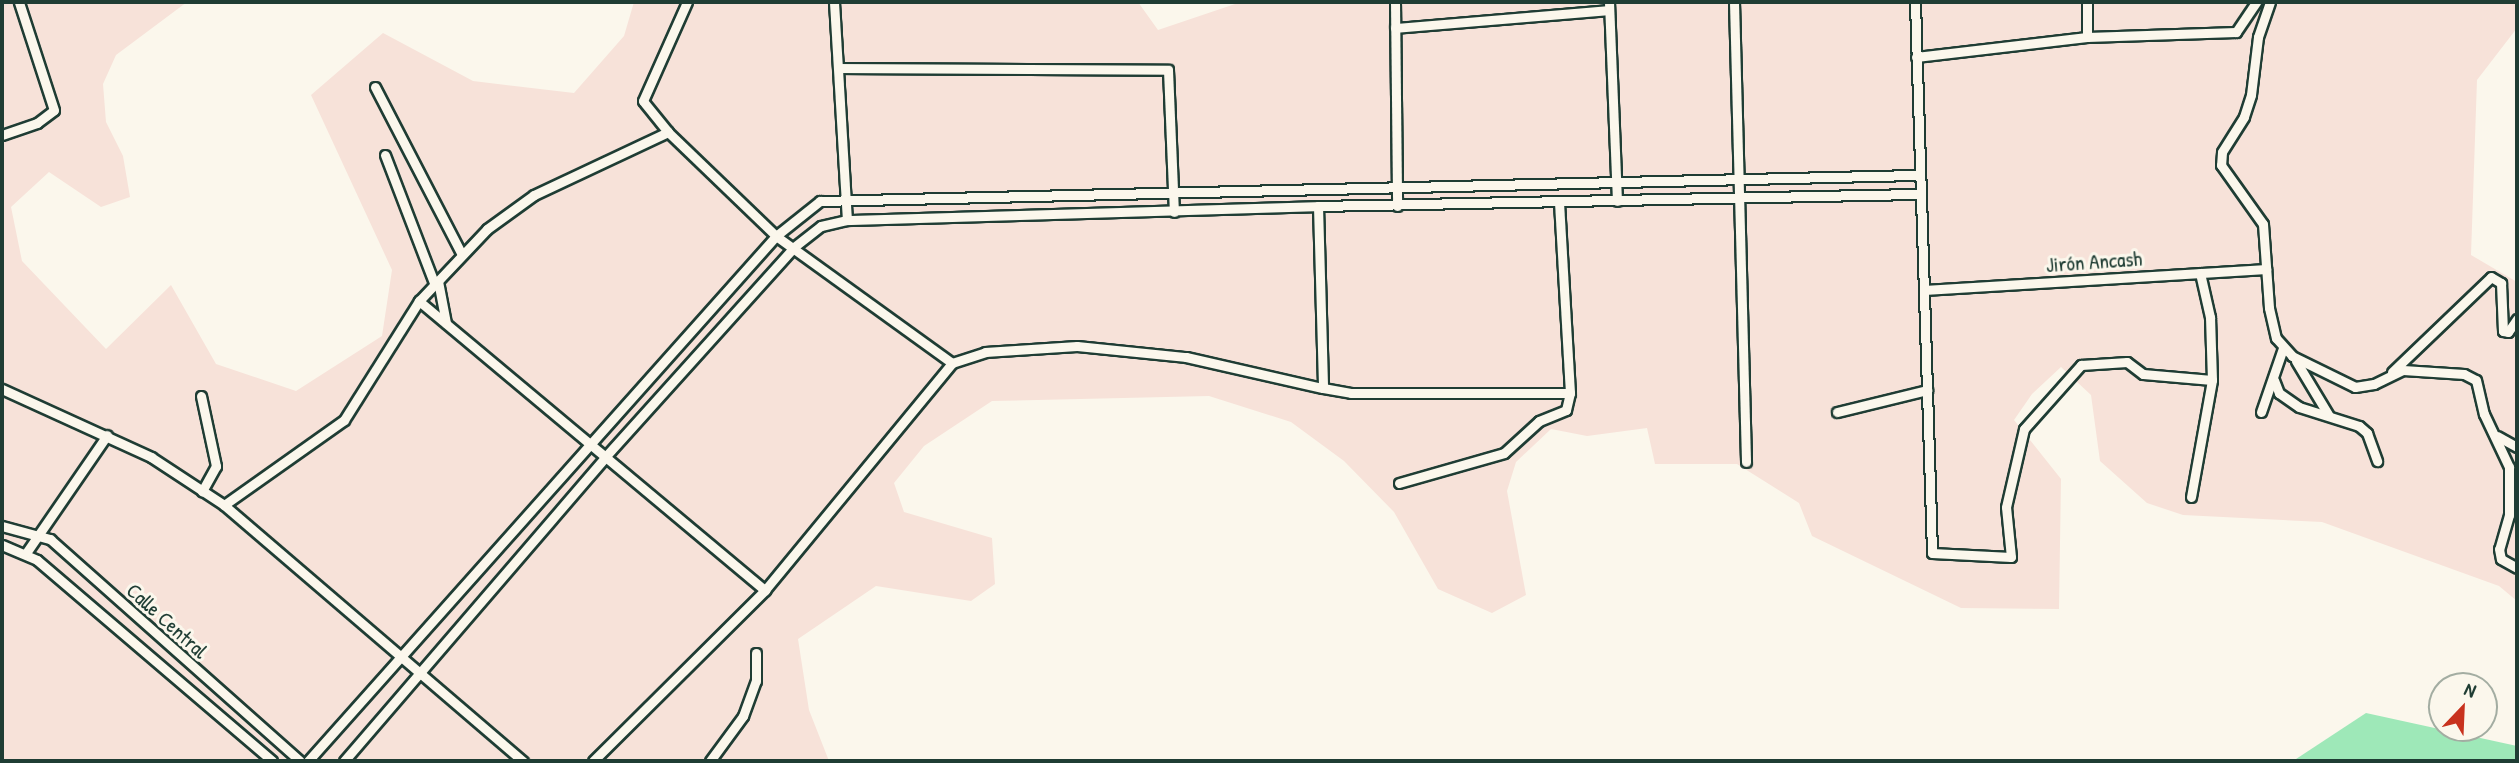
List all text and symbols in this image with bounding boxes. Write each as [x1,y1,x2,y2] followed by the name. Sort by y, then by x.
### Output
[2045,246,2143,278] street label: Jirón Ancash
[121,578,213,664] street label: Calle Central
[2428,672,2498,742] north arrow
[2461,676,2480,703] text: N

